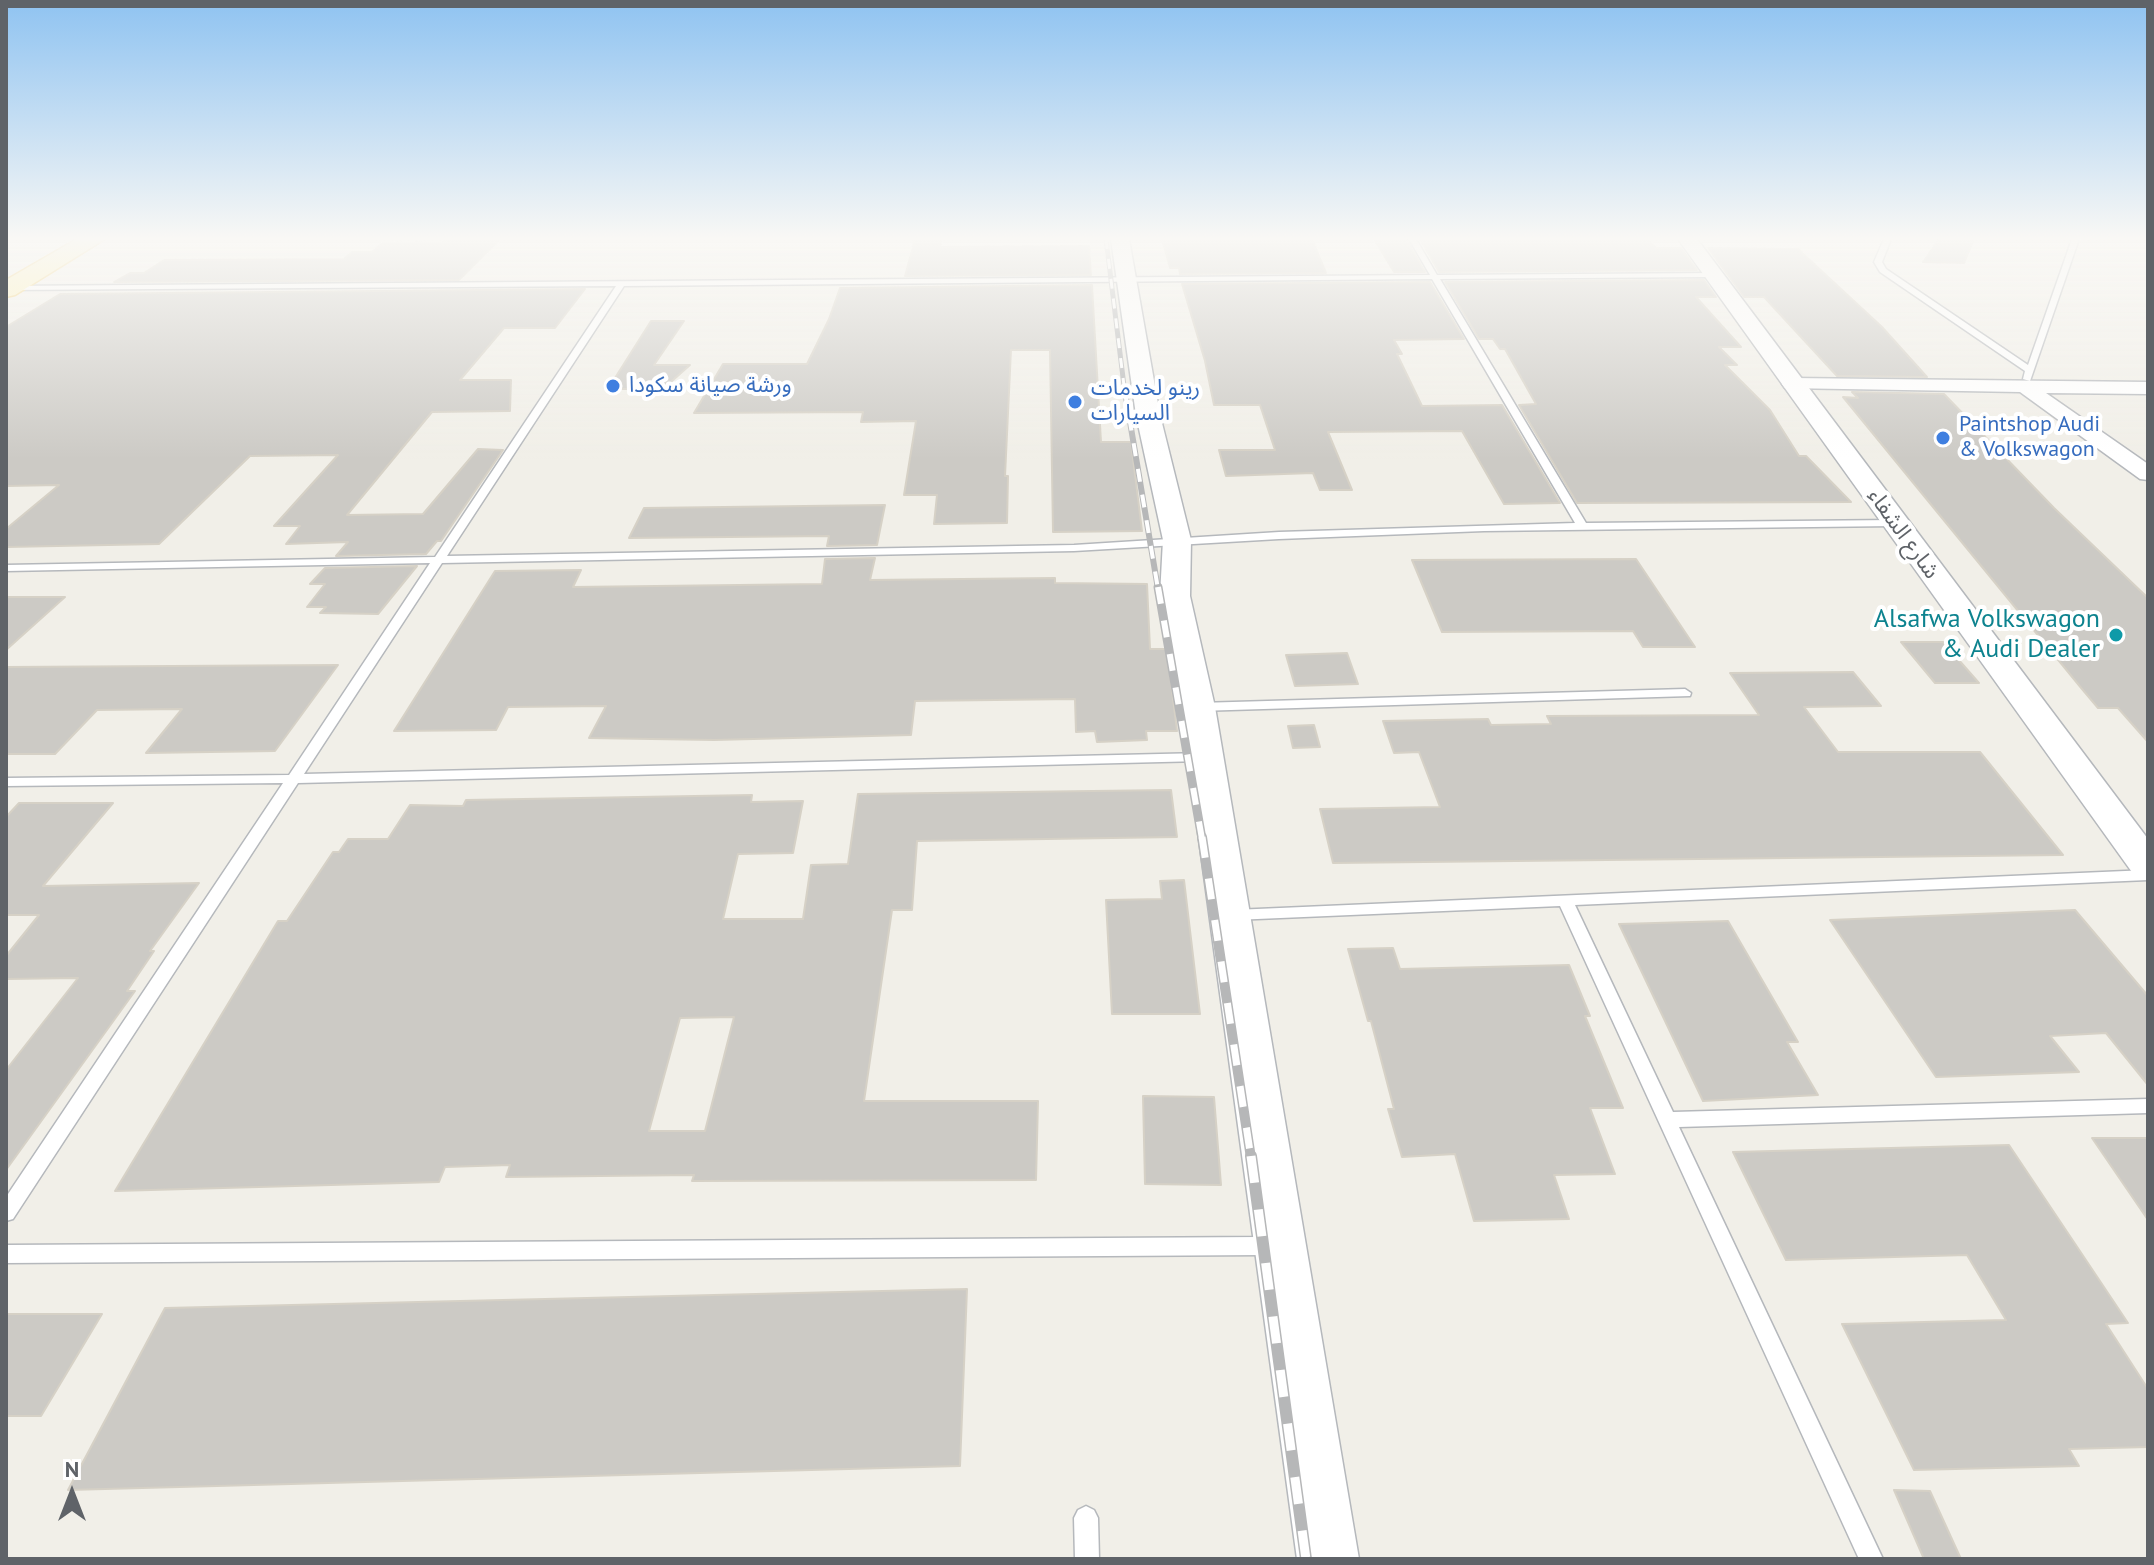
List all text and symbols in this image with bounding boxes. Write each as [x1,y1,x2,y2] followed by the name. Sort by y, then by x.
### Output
[629,373,792,399] place label: ورشة صيانة سكودا
[1091,376,1200,428] place label: رينو لخدمات السيارات
[604,377,622,395] marker: ورشة صيانة سكودا
[1066,393,1084,411] marker: رينو لخدمات السيارات
[1959,412,2100,464] place label: Paintshop Audi & Volkswagon
[1934,429,1952,447] marker: Paintshop Audi & Volkswagon
[1862,484,1944,584] street label: شارع الشفاء
[1874,604,2100,666] place label: Alsafwa Volkswagon & Audi Dealer
[2107,626,2125,644] marker: Alsafwa Volkswagon & Audi Dealer
[32,1453,112,1533] north arrow
[65,1455,79,1483] text: N

